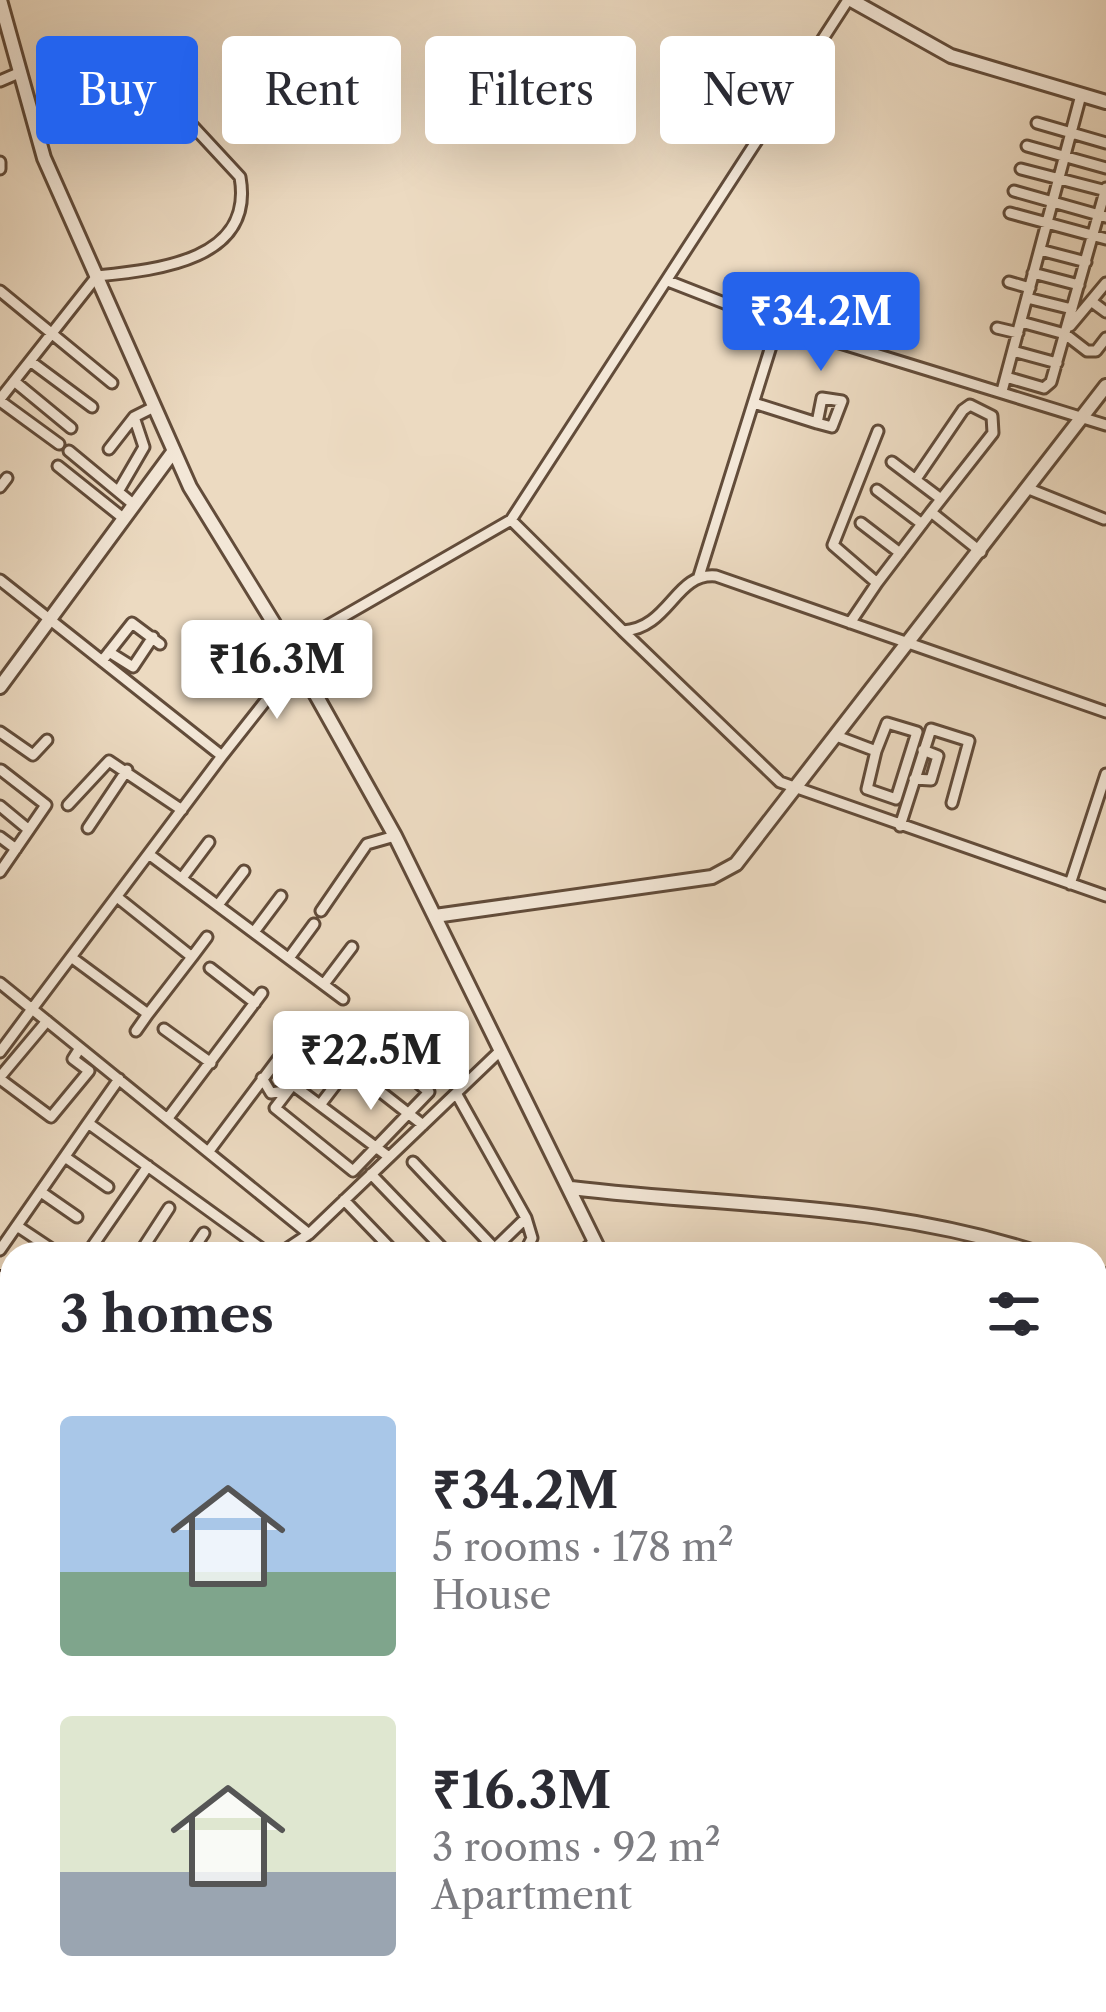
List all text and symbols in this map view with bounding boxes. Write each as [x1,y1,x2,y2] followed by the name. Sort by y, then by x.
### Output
[36,36,198,144] chip: Buy
[222,36,401,144] chip: Rent
[425,36,636,144] chip: Filters
[660,36,835,144] chip: New
[723,272,919,374] pin: ₹34.2M
[750,287,892,335] text: ₹34.2M
[179,620,375,722] pin: ₹16.3M
[208,635,346,683] text: ₹16.3M
[273,1011,469,1113] pin: ₹22.5M
[300,1026,442,1074] text: ₹22.5M
[981,1281,1047,1347] icon: filters
[60,1283,274,1345] text: 3 homes
[432,1459,619,1521] text: ₹34.2M
[156,1464,300,1608] icon: home
[432,1523,734,1571] text: 5 rooms · 178 m²
[432,1571,551,1619] text: House
[432,1759,612,1821] text: ₹16.3M
[156,1764,300,1908] icon: home
[432,1823,721,1871] text: 3 rooms · 92 m²
[432,1871,632,1919] text: Apartment

